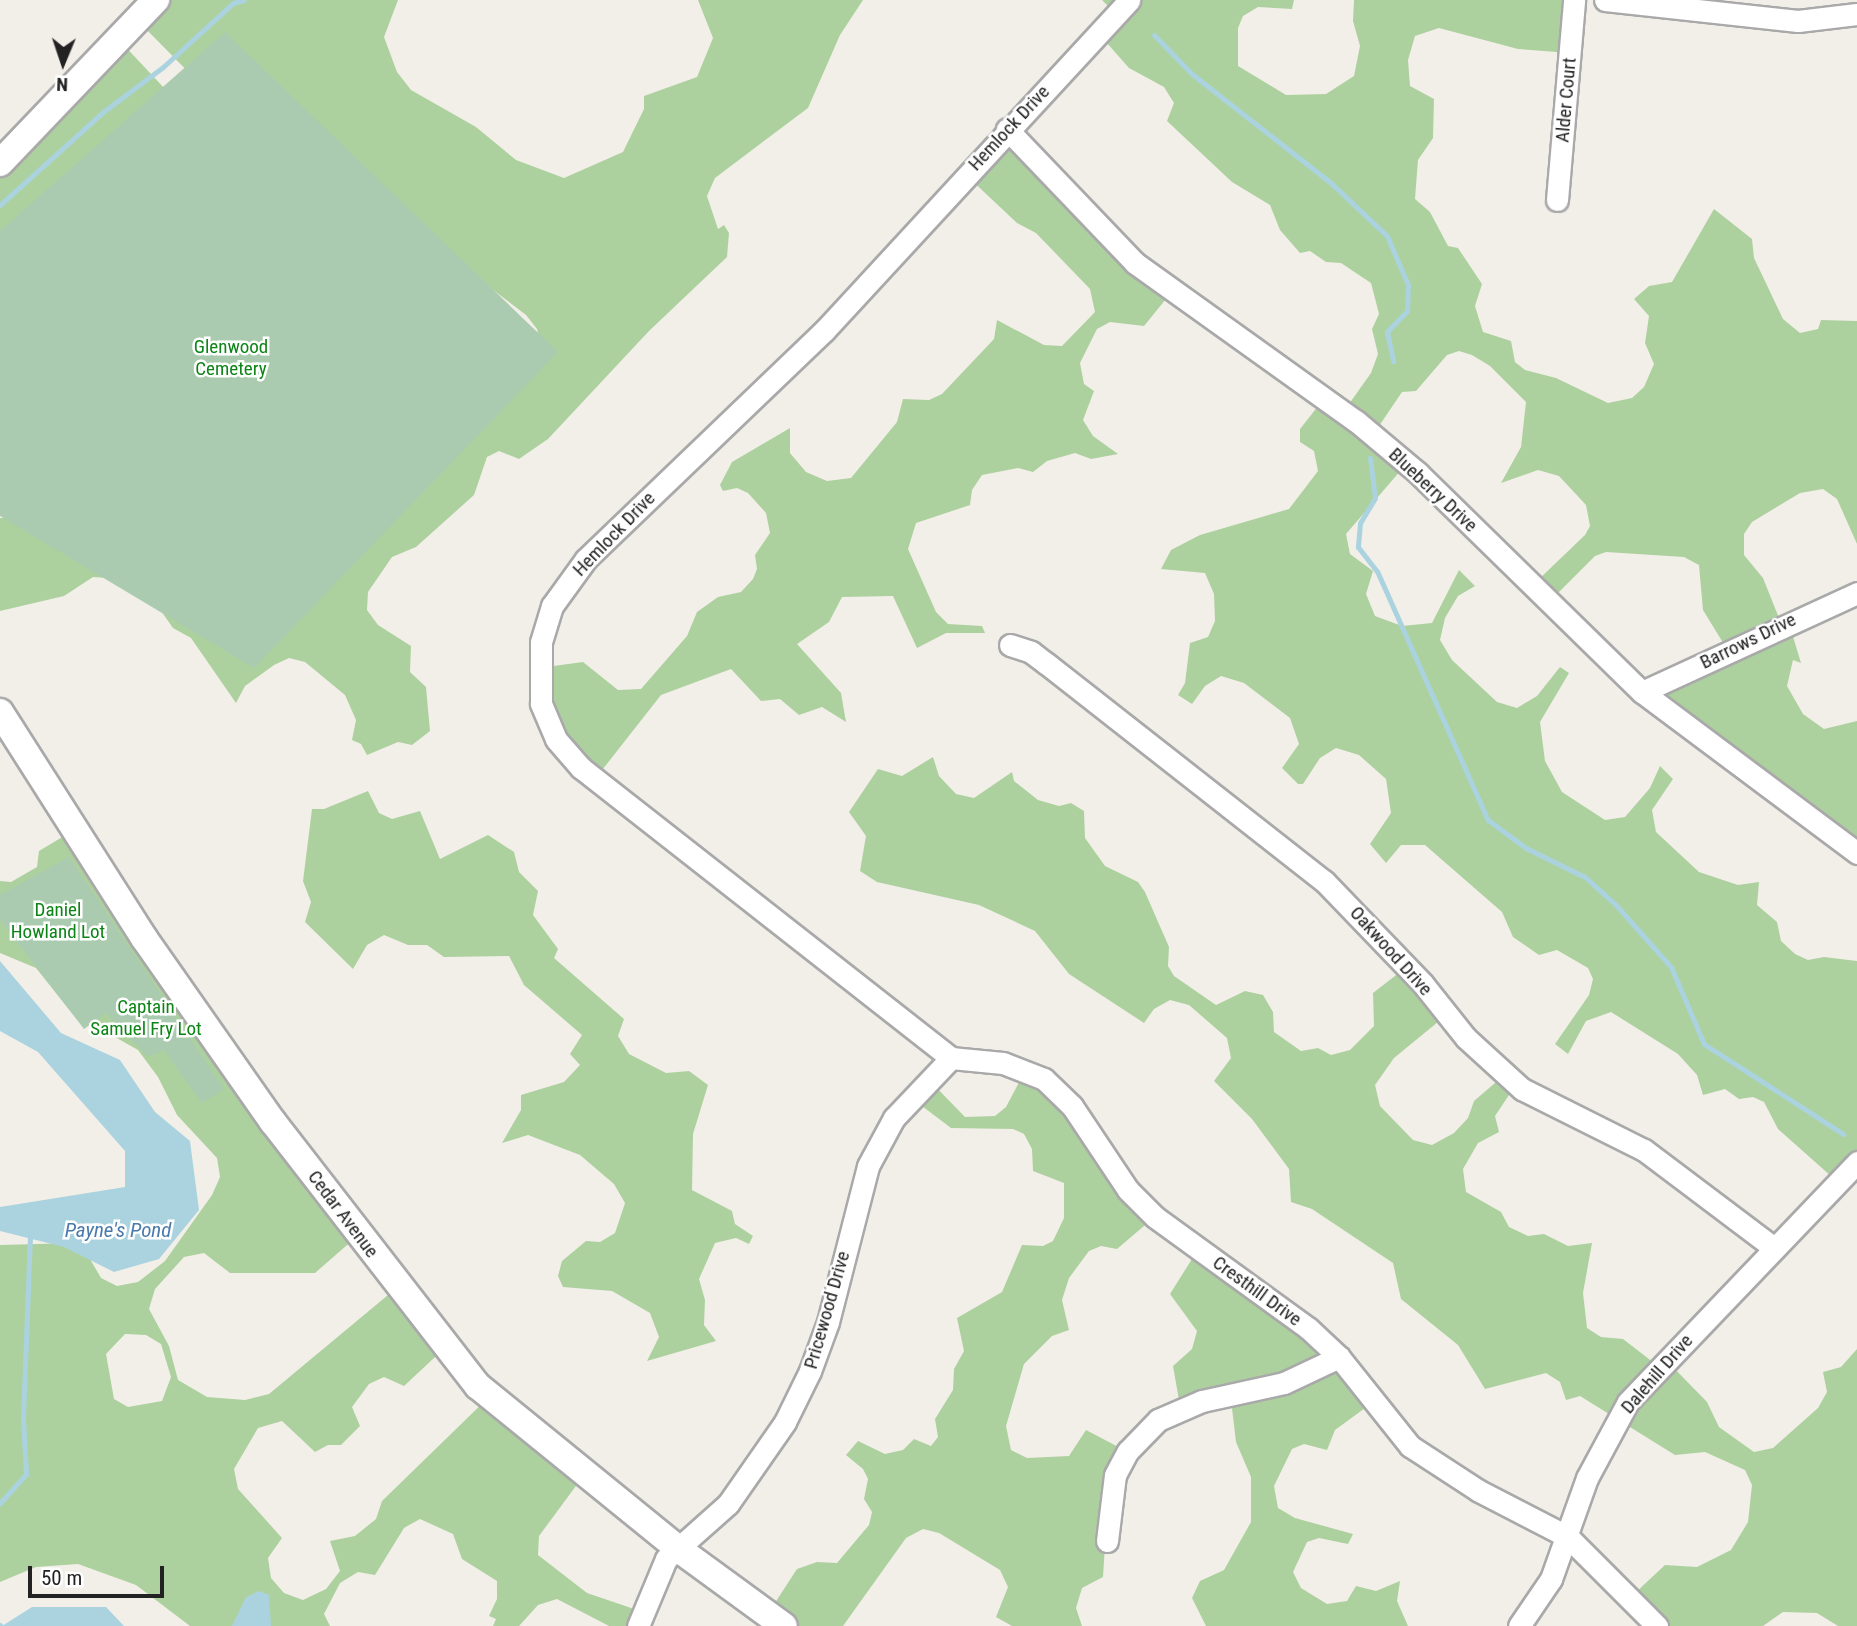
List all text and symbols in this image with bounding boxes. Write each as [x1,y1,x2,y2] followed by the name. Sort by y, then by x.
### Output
[28,28,98,98] north arrow
[1551,57,1581,143] street label: Alder Court
[56,73,68,96] text: N
[964,81,1054,175] street label: Hemlock Drive
[194,336,268,380] park label: Glenwood Cemetery
[1384,443,1482,537] street label: Blueberry Drive
[568,487,660,581] street label: Hemlock Drive
[1696,608,1800,674] street label: Barrows Drive
[11,899,105,943] park label: Daniel Howland Lot
[1345,902,1437,1000] street label: Oakwood Drive
[90,996,202,1040] park label: Captain Samuel Fry Lot
[303,1166,383,1262] street label: Cedar Avenue
[65,1217,171,1243] water label: Payne's Pond
[799,1248,855,1372] street label: Pricewood Drive
[1208,1251,1306,1331] street label: Cresthill Drive
[1616,1330,1698,1418] street label: Dalehill Drive
[32,1552,168,1596] scale bar
[41,1566,82,1590] text: 50 m

